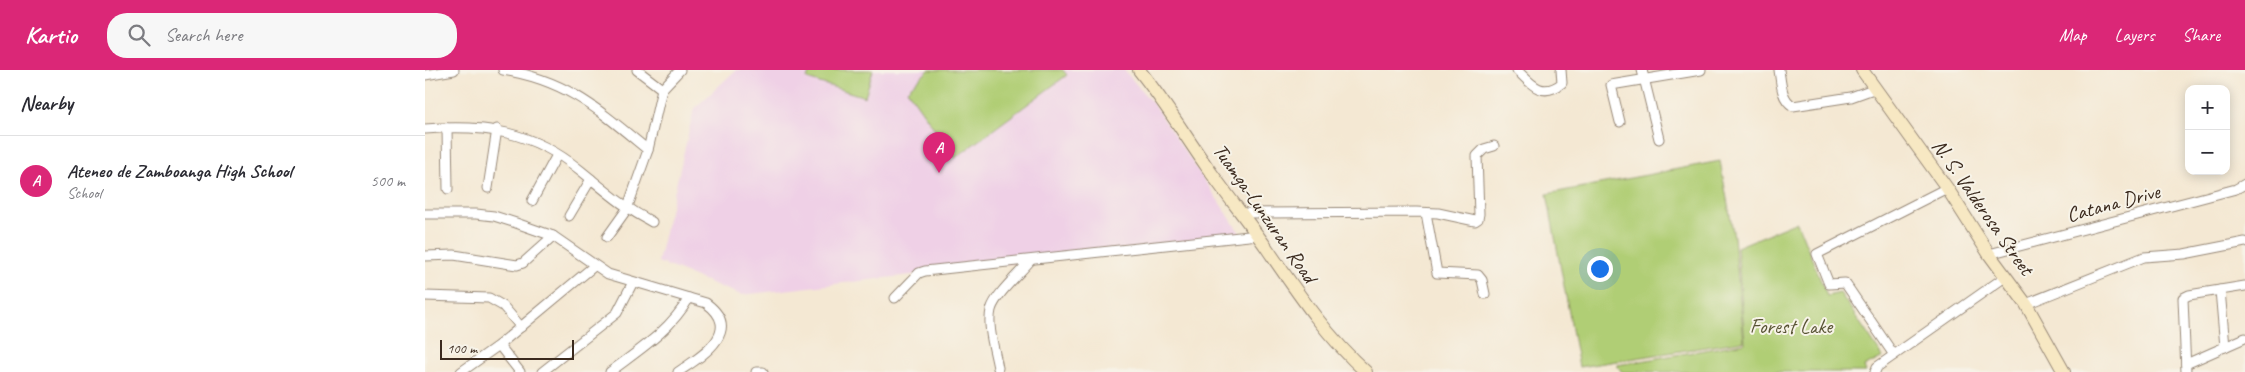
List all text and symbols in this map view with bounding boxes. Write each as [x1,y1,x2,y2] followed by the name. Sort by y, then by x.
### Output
[107,13,457,58] search box
[25,20,77,50] text: Kartio
[125,21,153,49] icon: search
[165,23,242,47] text: Search here
[2059,24,2087,46] text: Map
[2115,24,2154,46] text: Layers
[2182,24,2220,46] text: Share
[2185,85,2230,175] map controls
[2185,85,2230,130] button: +
[20,90,73,116] text: Nearby
[2185,130,2230,175] button: −
[923,132,955,173] pin: A
[1926,134,2041,282] street label: N. S. Valderosa Street
[1207,138,1325,291] street label: Tuamga-Lunzuran Road
[67,159,292,183] text: Ateneo de Zamboanga High School
[32,171,40,191] text: A
[371,171,405,191] text: 500 m
[2064,178,2163,228] street label: Catana Drive
[67,183,101,203] text: School
[1587,256,1613,282] your location
[1750,313,1834,339] park label: Forest Lake
[440,337,574,360] scale bar
[447,340,477,357] text: 100 m

